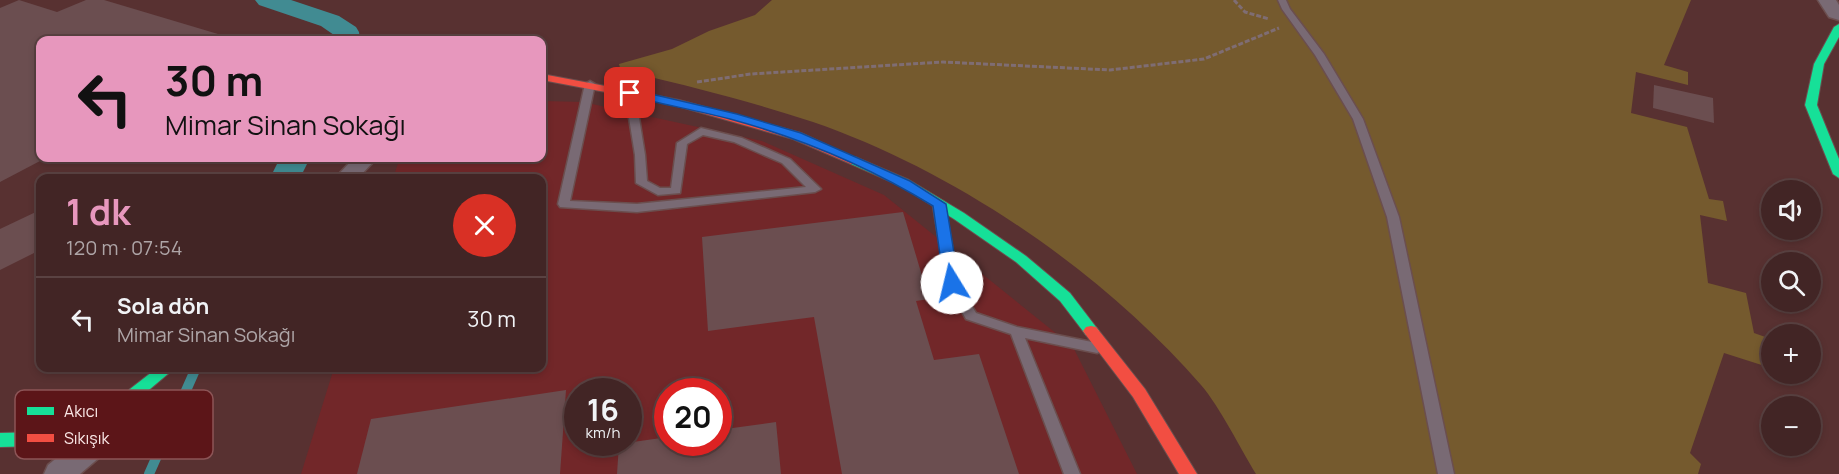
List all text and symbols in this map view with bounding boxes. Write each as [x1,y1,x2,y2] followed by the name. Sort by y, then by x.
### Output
[165,51,263,109] text: 30 m
[66,60,144,138] icon: left
[604,67,655,118] pin
[613,76,646,109] icon: arrive
[165,106,406,143] text: Mimar Sinan Sokağı
[1761,180,1821,456] map controls
[1761,180,1821,240] button: sound
[66,187,131,236] text: 1 dk
[453,194,516,257] button: close
[66,234,182,261] text: 120 m · 07:54
[920,251,984,315] position arrow
[1761,252,1821,312] button: search
[117,291,209,321] text: Sola dön
[66,303,99,336] icon: left
[467,304,516,334] text: 30 m
[117,321,295,348] text: Mimar Sinan Sokağı
[1761,324,1821,384] button: +
[654,378,732,456] speed limit sign: 20
[587,389,619,430] text: 16
[15,390,213,459] legend
[1761,396,1821,456] button: −
[64,400,98,422] text: Akıcı
[586,422,620,443] text: km/h
[64,427,110,449] text: Sıkışık

